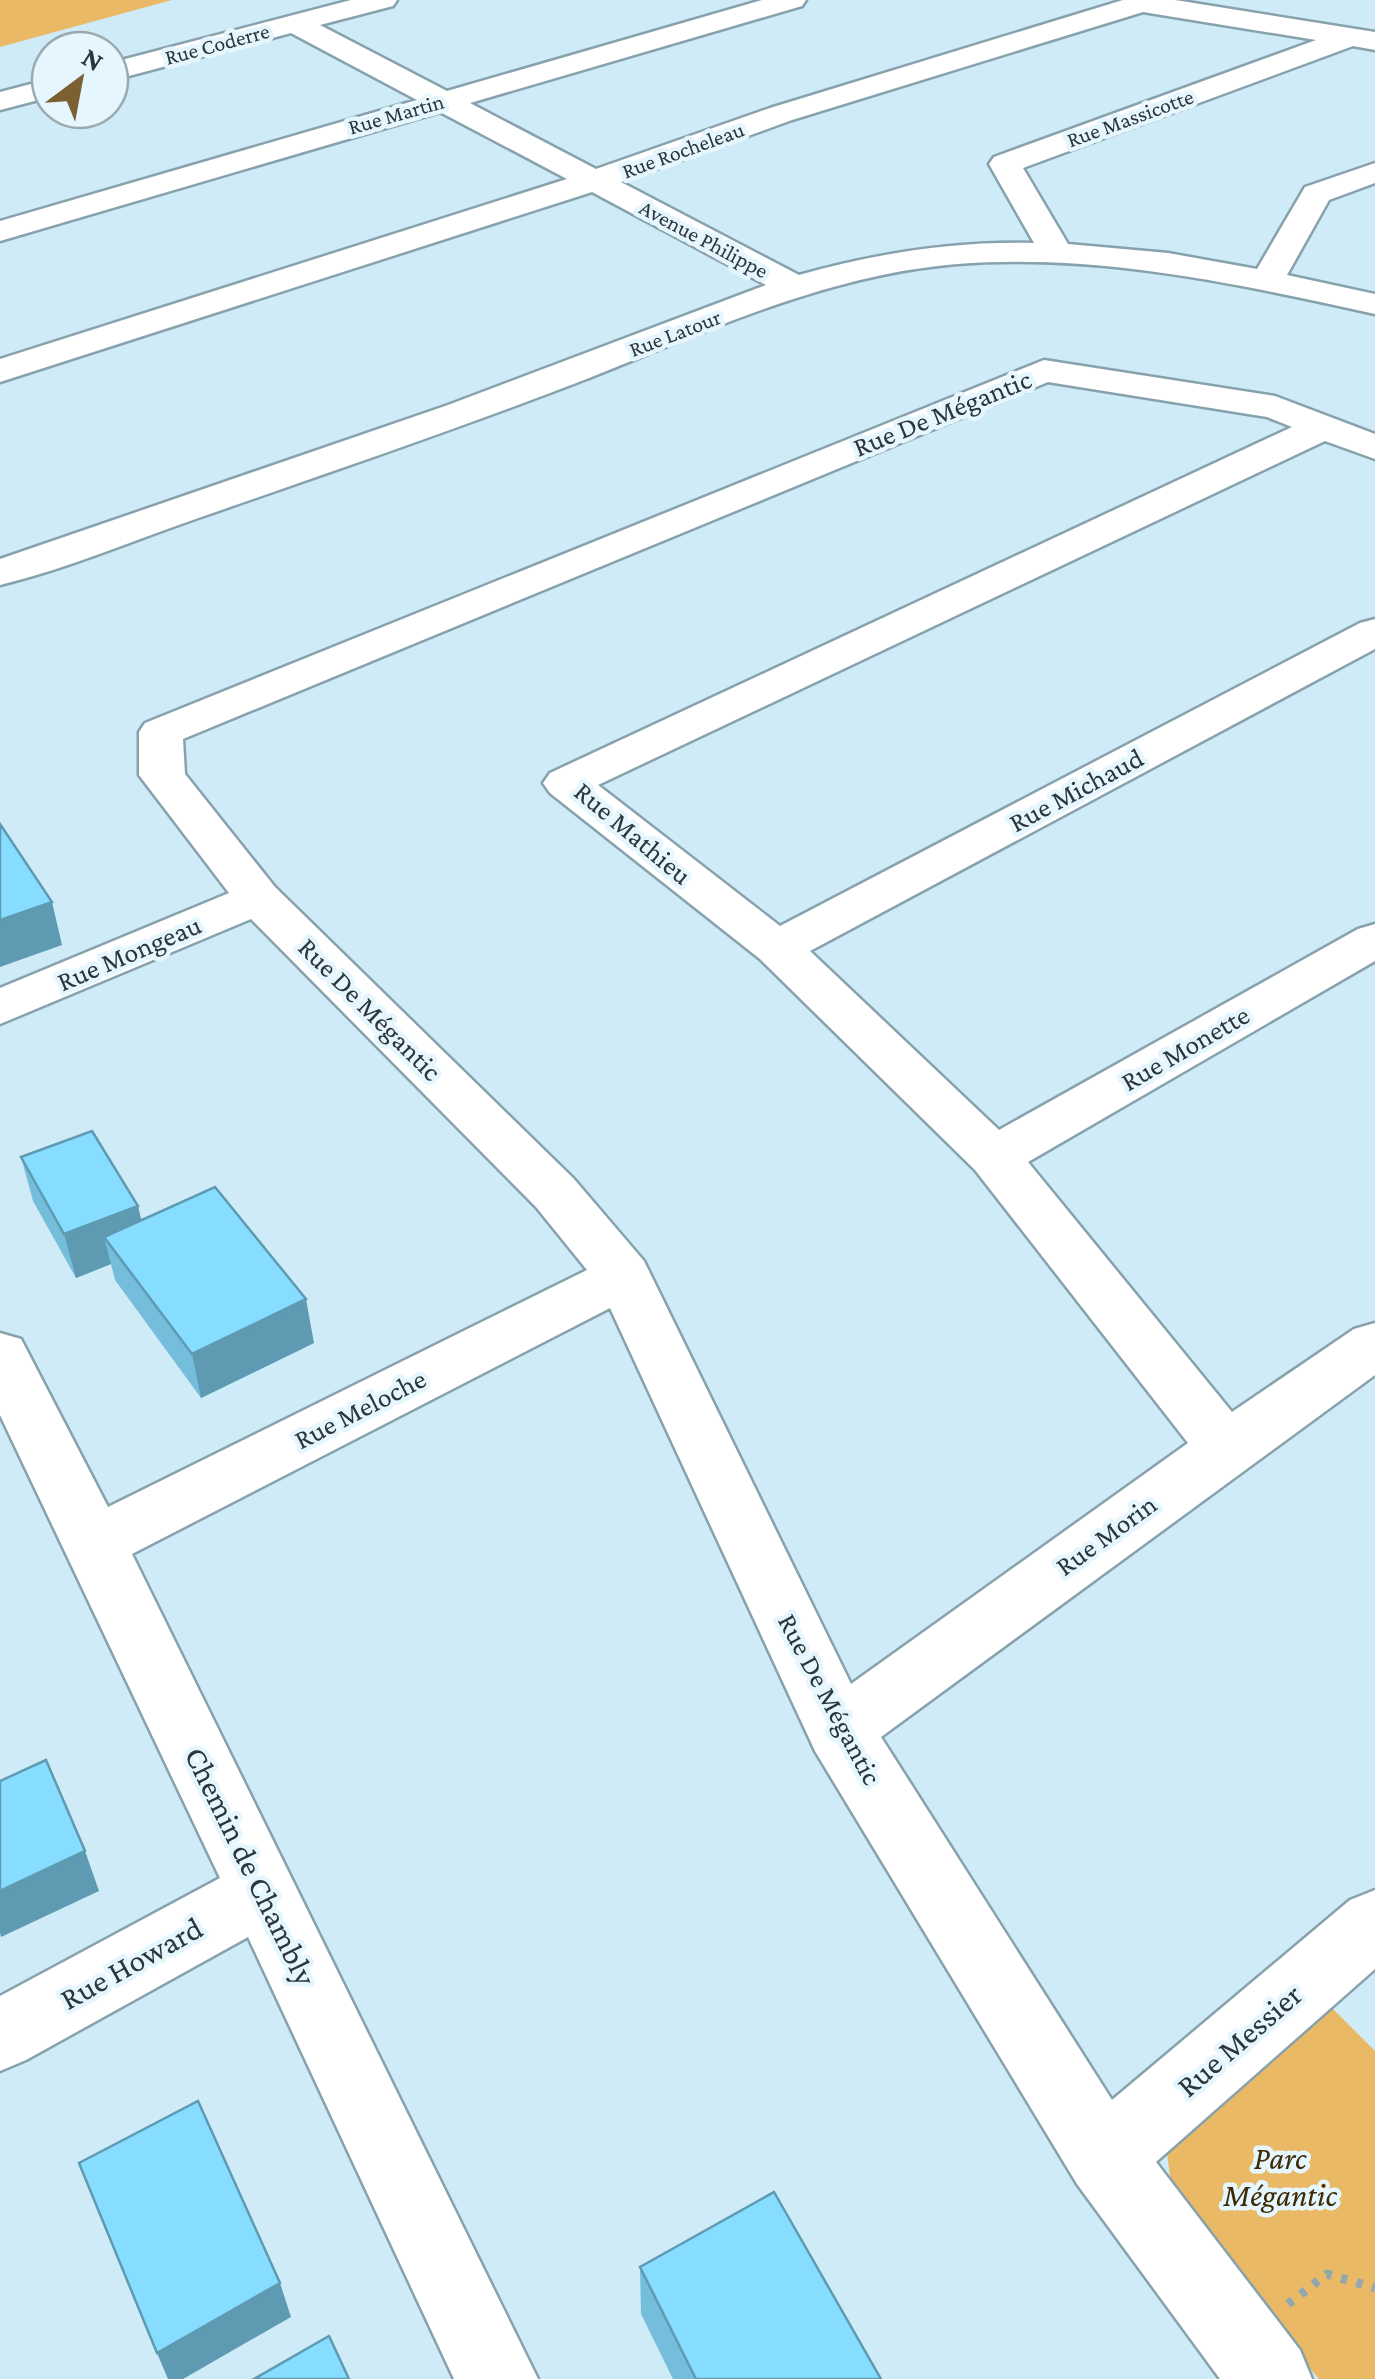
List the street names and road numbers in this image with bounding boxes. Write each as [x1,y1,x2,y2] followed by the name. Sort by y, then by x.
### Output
[162,18,272,70] street label: Rue Coderre
[1063,84,1197,152] street label: Rue Massicotte
[345,88,447,140] street label: Rue Martin
[619,116,748,184] street label: Rue Rocheleau
[636,195,772,283] street label: Avenue Philippe
[626,304,724,362] street label: Rue Latour
[849,363,1036,463] street label: Rue De Mégantic
[1004,742,1149,838] street label: Rue Michaud
[568,775,698,891] street label: Rue Mathieu
[52,909,206,997] street label: Rue Mongeau
[292,931,448,1087] street label: Rue De Mégantic
[1115,999,1255,1097] street label: Rue Monette
[289,1363,431,1455] street label: Rue Meloche
[1050,1488,1162,1582] street label: Rue Morin
[772,1608,888,1790] street label: Rue De Mégantic
[178,1741,324,1991] street label: Chemin de Chambly
[54,1909,208,2017] street label: Rue Howard
[1169,1976,1309,2104] street label: Rue Messier

